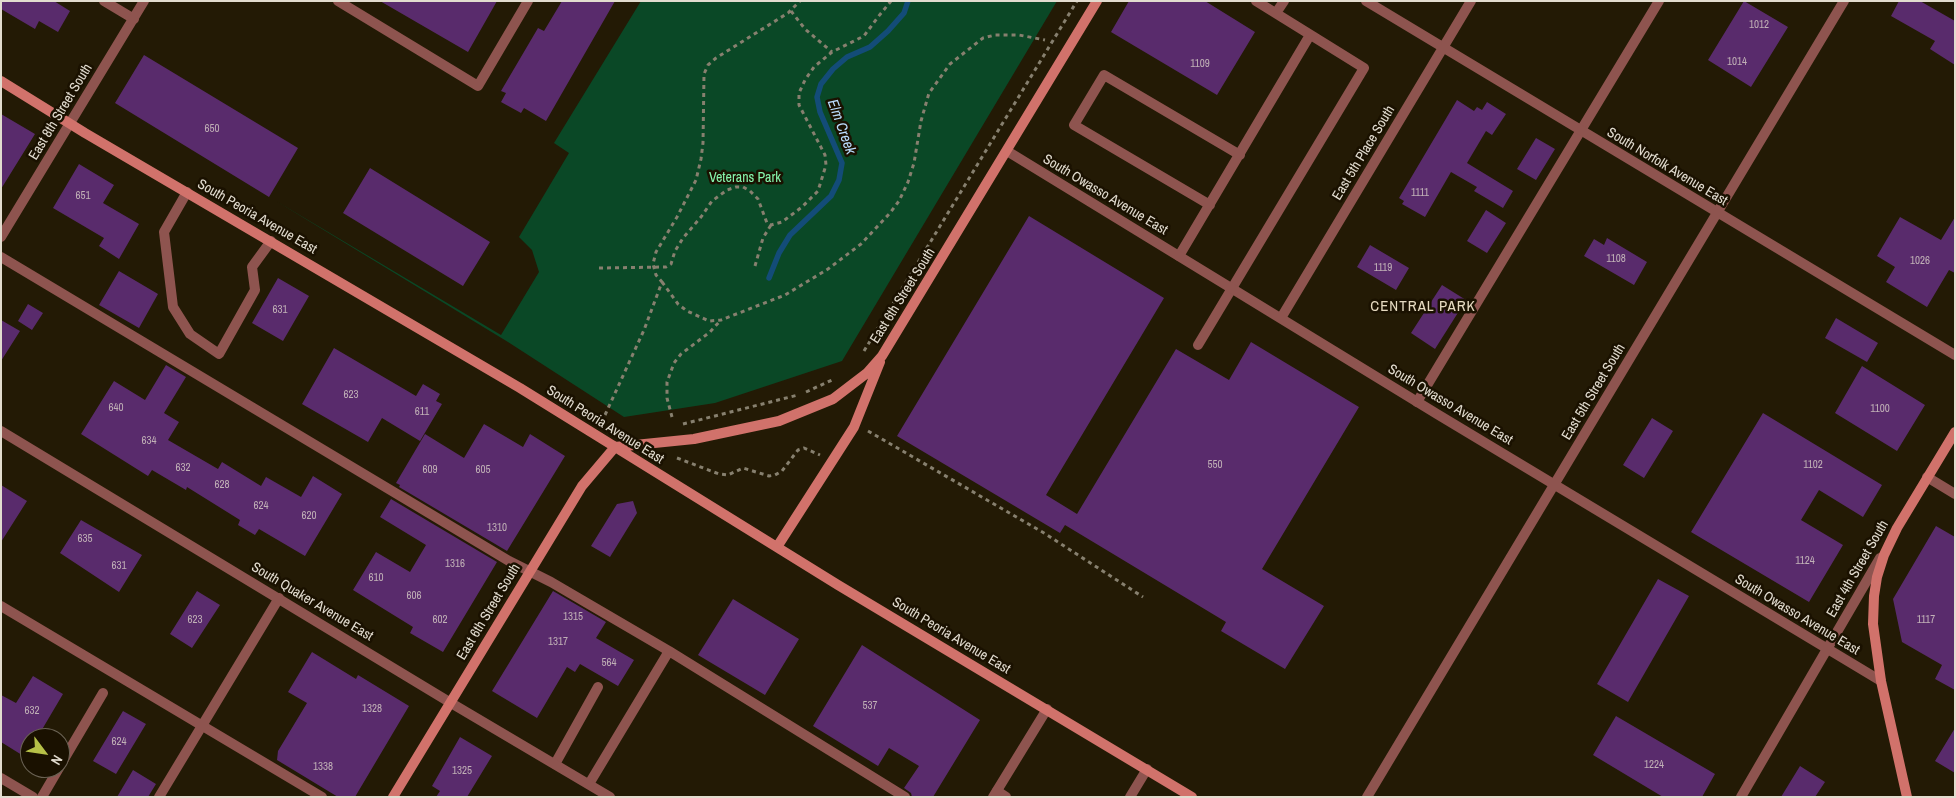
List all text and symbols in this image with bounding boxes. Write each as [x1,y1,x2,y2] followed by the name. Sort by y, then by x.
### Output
[1749,18,1769,32] house number: 1012
[1727,55,1747,69] house number: 1014
[1190,57,1210,71] house number: 1109
[26,61,96,163] street label: East 8th Street South
[823,97,859,157] water label: Elm Creek
[1329,103,1399,203] street label: East 5th Place South
[204,122,220,136] house number: 650
[1604,124,1730,210] street label: South Norfolk Avenue East
[1039,151,1171,239] street label: South Owasso Avenue East
[709,170,781,186] park label: Veterans Park
[194,176,320,258] street label: South Peoria Avenue East
[1411,186,1429,200] house number: 1111
[75,189,91,203] house number: 651
[867,245,939,347] street label: East 6th Street South
[1606,252,1626,266] house number: 1108
[1910,254,1930,268] house number: 1026
[1374,261,1392,275] house number: 1119
[1369,298,1477,316] district label: CENTRAL PARK
[272,303,288,317] house number: 631
[1559,341,1629,443] street label: East 5th Street South
[1384,361,1516,449] street label: South Owasso Avenue East
[543,382,667,468] street label: South Peoria Avenue East
[343,388,359,402] house number: 623
[108,401,124,415] house number: 640
[1870,402,1890,416] house number: 1100
[415,405,429,419] house number: 611
[141,434,157,448] house number: 634
[1207,458,1223,472] house number: 550
[1803,458,1823,472] house number: 1102
[175,461,191,475] house number: 632
[422,463,438,477] house number: 609
[475,463,491,477] house number: 605
[214,478,230,492] house number: 628
[253,499,269,513] house number: 624
[301,509,317,523] house number: 620
[1823,518,1893,620] street label: East 4th Street South
[487,521,507,535] house number: 1310
[77,532,93,546] house number: 635
[1795,554,1815,568] house number: 1124
[445,557,465,571] house number: 1316
[111,559,127,573] house number: 631
[248,559,376,645] street label: South Quaker Avenue East
[454,561,524,663] street label: East 6th Street South
[368,571,384,585] house number: 610
[1731,571,1863,659] street label: South Owasso Avenue East
[406,589,422,603] house number: 606
[889,594,1013,678] street label: South Peoria Avenue East
[563,610,583,624] house number: 1315
[187,613,203,627] house number: 623
[432,613,448,627] house number: 602
[1917,613,1935,627] house number: 1117
[548,635,568,649] house number: 1317
[601,656,617,670] house number: 564
[862,699,878,713] house number: 537
[362,702,382,716] house number: 1328
[24,704,40,718] house number: 632
[20,728,70,778] north arrow
[111,735,127,749] house number: 624
[47,752,67,768] text: N
[1644,758,1664,772] house number: 1224
[313,760,333,774] house number: 1338
[452,764,472,778] house number: 1325

